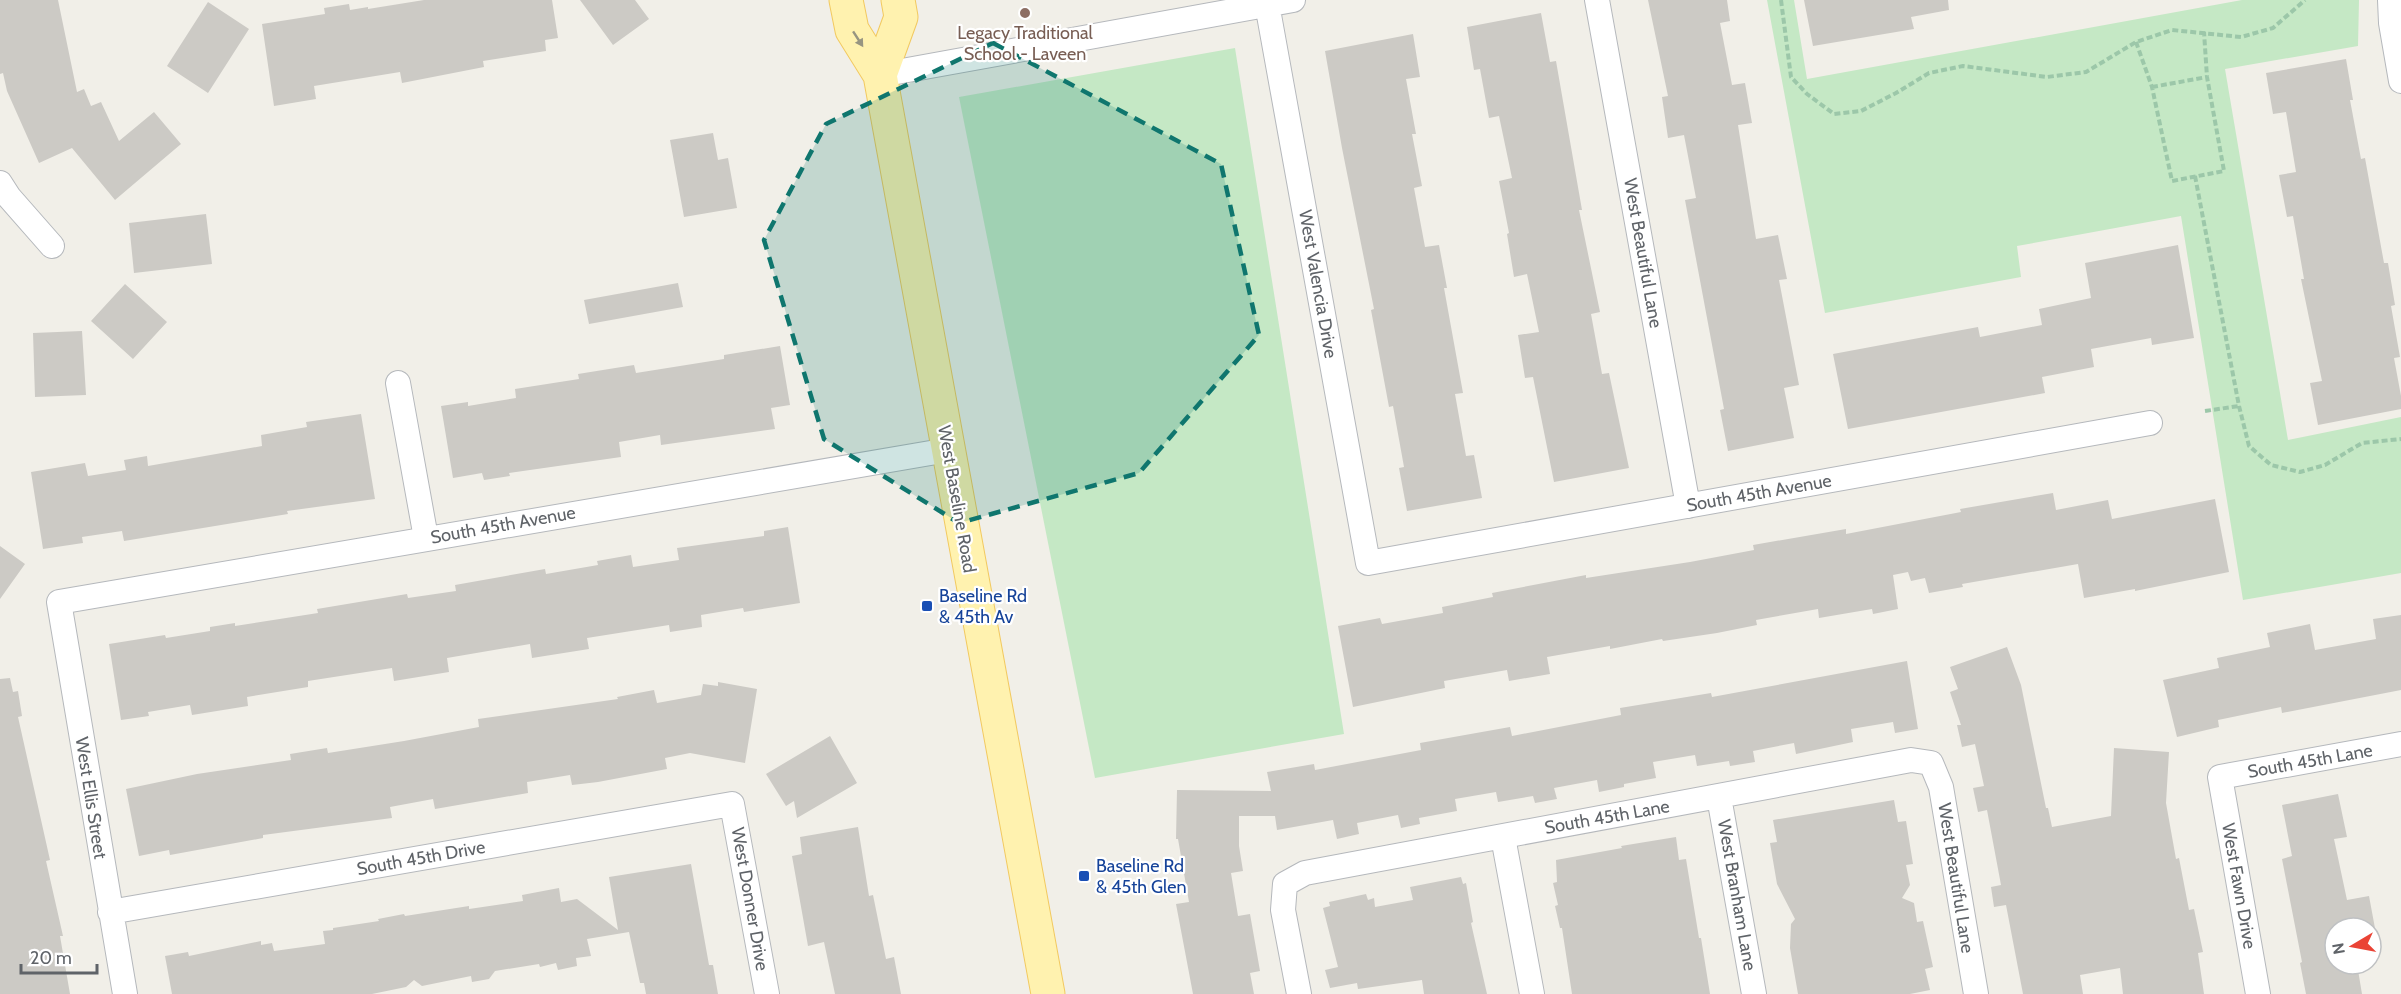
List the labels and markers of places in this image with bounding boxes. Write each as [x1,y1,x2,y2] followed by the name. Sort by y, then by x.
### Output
[1018,6,1032,20] marker: Legacy Traditional School - Laveen
[957,22,1094,65] place label: Legacy Traditional School - Laveen
[939,585,1027,628] place label: Baseline Rd & 45th Av
[920,599,934,613] marker: Baseline Rd & 45th Av
[1096,855,1187,898] place label: Baseline Rd & 45th Glen
[1077,869,1091,883] marker: Baseline Rd & 45th Glen

